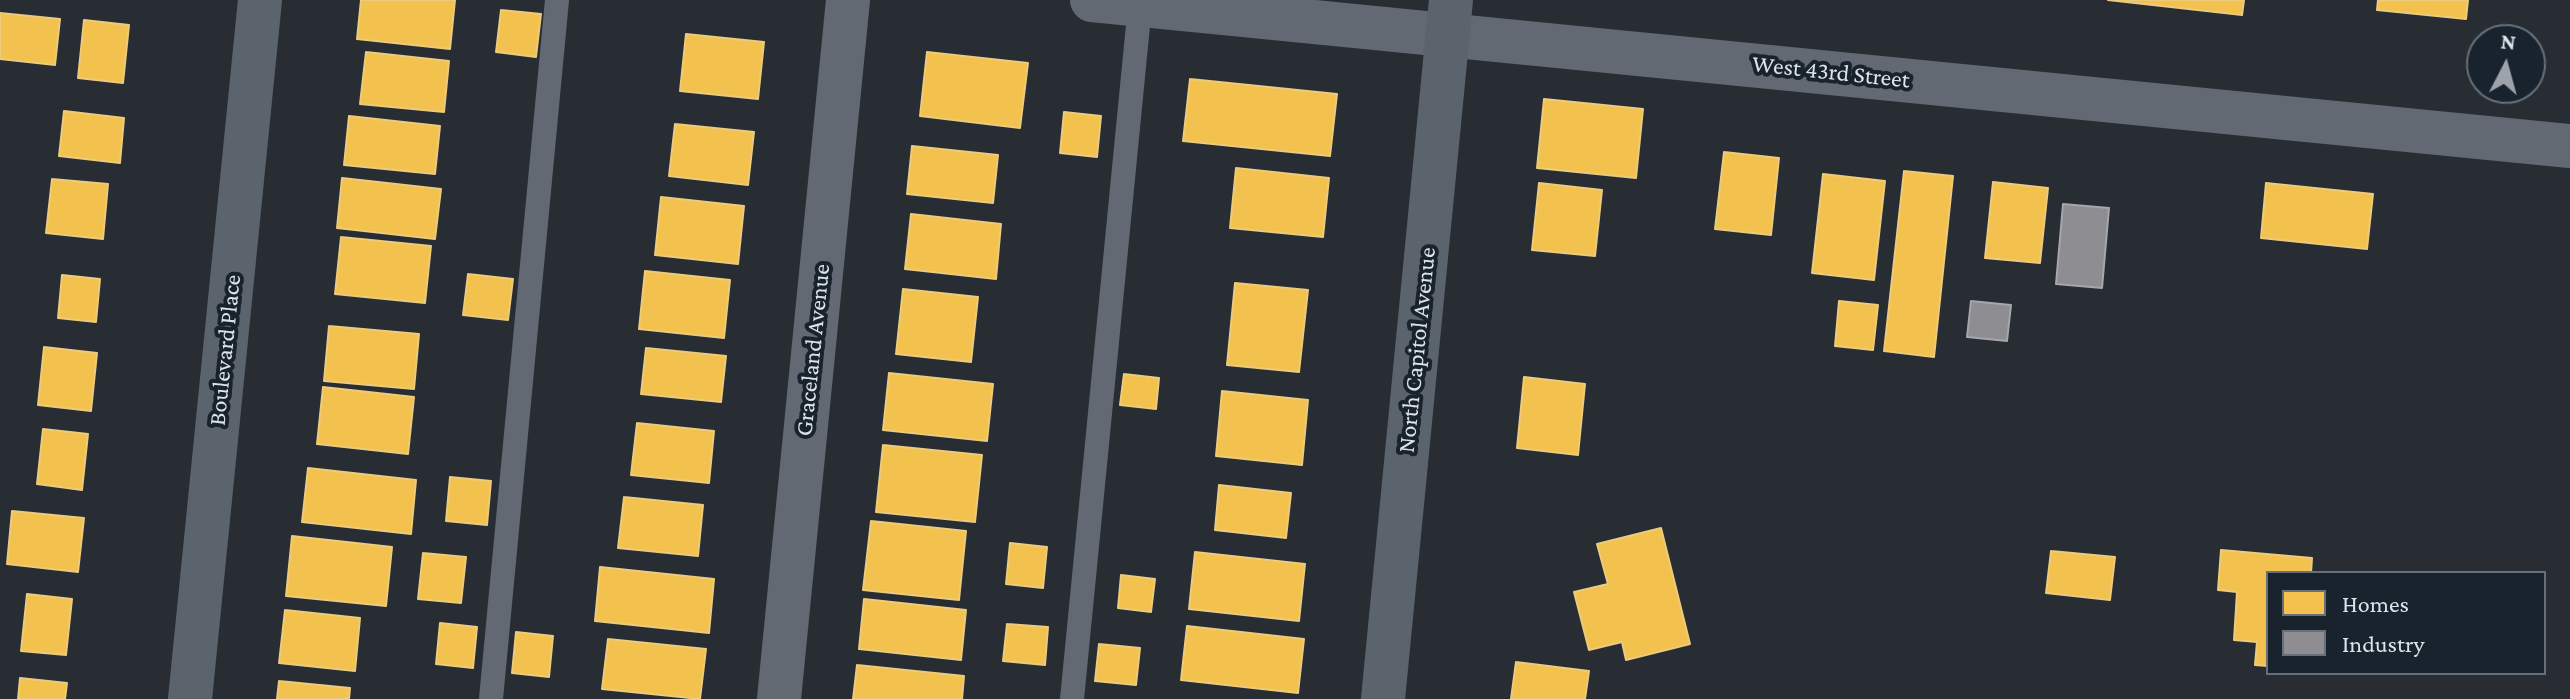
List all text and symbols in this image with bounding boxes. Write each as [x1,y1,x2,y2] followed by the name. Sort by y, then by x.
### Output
[2466,24,2546,104] north arrow
[2500,28,2517,55] text: N
[1751,49,1911,95] street label: West 43rd Street
[1392,246,1442,454] street label: North Capitol Avenue
[790,263,836,437] street label: Graceland Avenue
[203,273,247,427] street label: Boulevard Place
[2266,571,2546,675] legend
[2342,590,2409,617] text: Homes
[2342,630,2425,657] text: Industry

